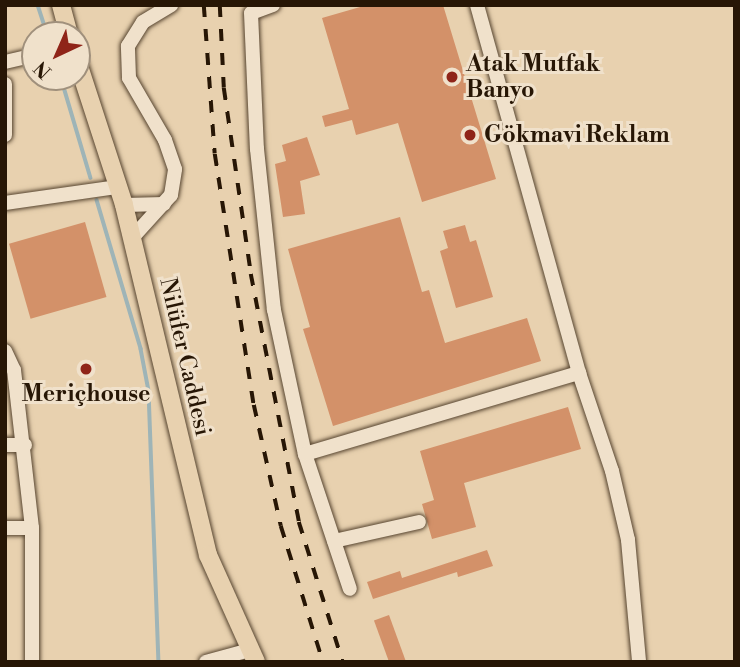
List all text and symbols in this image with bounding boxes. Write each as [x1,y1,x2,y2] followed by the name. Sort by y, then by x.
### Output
[21,21,91,91] north arrow
[466,50,600,104] place label: Atak Mutfak Banyo
[29,56,57,84] text: N
[444,69,460,85] marker: Atak Mutfak Banyo
[484,121,670,149] place label: Gökmavi Reklam
[462,127,478,143] marker: Gökmavi Reklam
[153,275,217,439] street label: Nilüfer Caddesi
[78,361,94,377] marker: Meriçhouse
[22,380,150,408] place label: Meriçhouse

